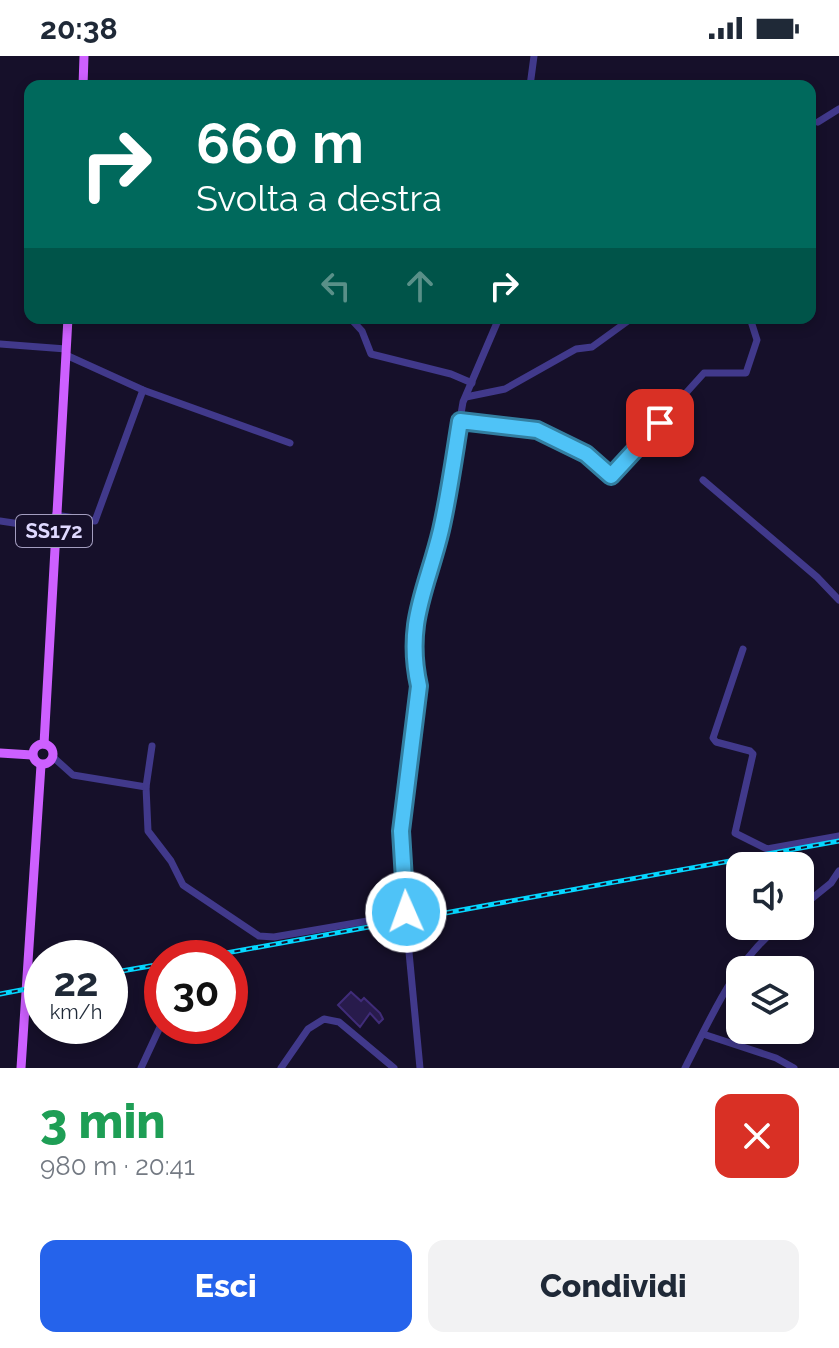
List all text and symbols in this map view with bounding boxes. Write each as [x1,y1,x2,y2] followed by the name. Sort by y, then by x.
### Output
[40,11,118,46] text: 20:38
[196,110,364,176] text: 660 m
[64,112,168,216] icon: right
[196,177,442,219] text: Svolta a destra
[314,264,358,308] icon: left
[398,264,442,308] icon: ahead
[482,264,526,308] icon: right
[626,389,694,457] pin
[638,401,682,445] icon: arrive
[16,515,92,547] road number: SS172
[726,852,814,1044] map controls
[726,852,814,940] button: sound
[364,870,448,954] position arrow
[144,940,248,1044] speed limit sign: 30
[726,956,814,1044] button: layers
[53,958,99,1005] text: 22
[50,1000,102,1024] text: km/h
[40,1093,166,1149] text: 3 min
[715,1094,799,1178] button: close
[40,1151,195,1181] text: 980 m · 20:41
[40,1240,412,1332] button: Esci
[428,1240,799,1332] button: Condividi

